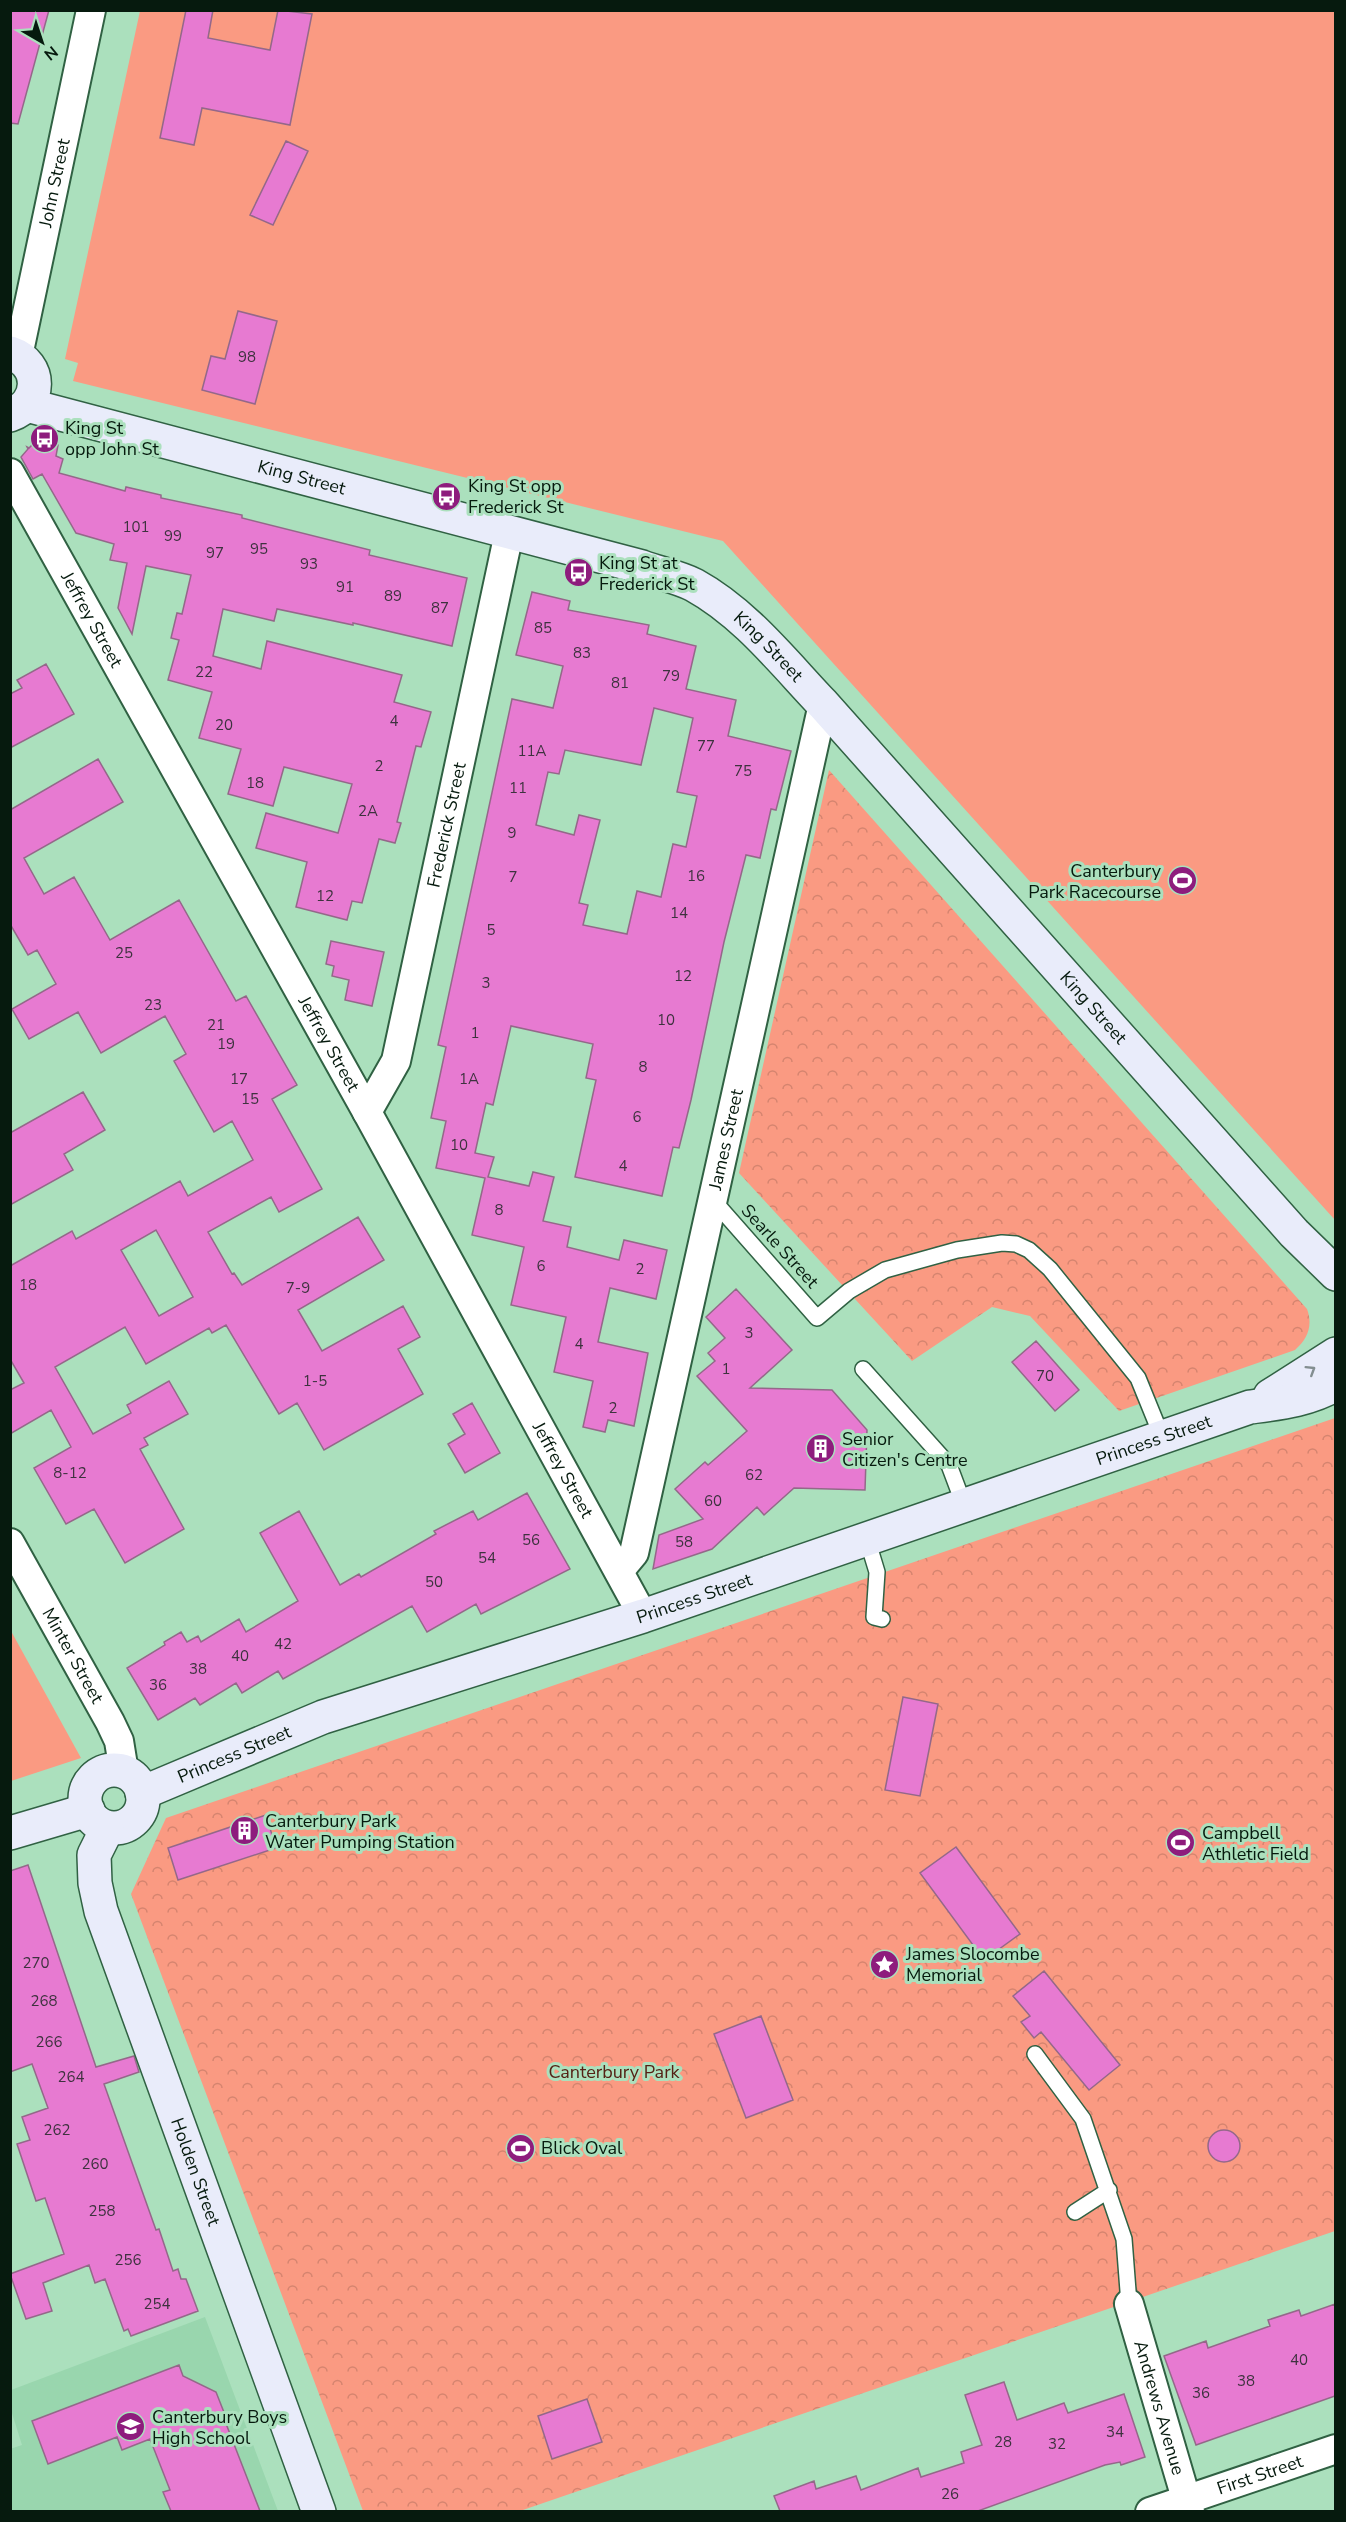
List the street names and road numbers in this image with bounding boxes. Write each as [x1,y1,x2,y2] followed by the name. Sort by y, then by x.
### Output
[33,136,76,230] street label: John Street
[255,454,349,501] street label: King Street
[55,567,129,672] street label: Jeffrey Street
[729,606,809,687] street label: King Street
[421,759,472,890] street label: Frederick Street
[1055,966,1133,1050] street label: King Street
[292,991,366,1097] street label: Jeffrey Street
[703,1086,749,1193] street label: James Street
[736,1199,825,1294] street label: Searle Street
[1093,1409,1215,1471] street label: Princess Street
[527,1417,599,1523] street label: Jeffrey Street
[633,1567,756,1629] street label: Princess Street
[37,1604,110,1708] street label: Minter Street
[174,1720,295,1789] street label: Princess Street
[165,2114,226,2230] street label: Holden Street
[1128,2337,1191,2478] street label: Andrews Avenue
[1214,2449,1307,2500] street label: First Street

